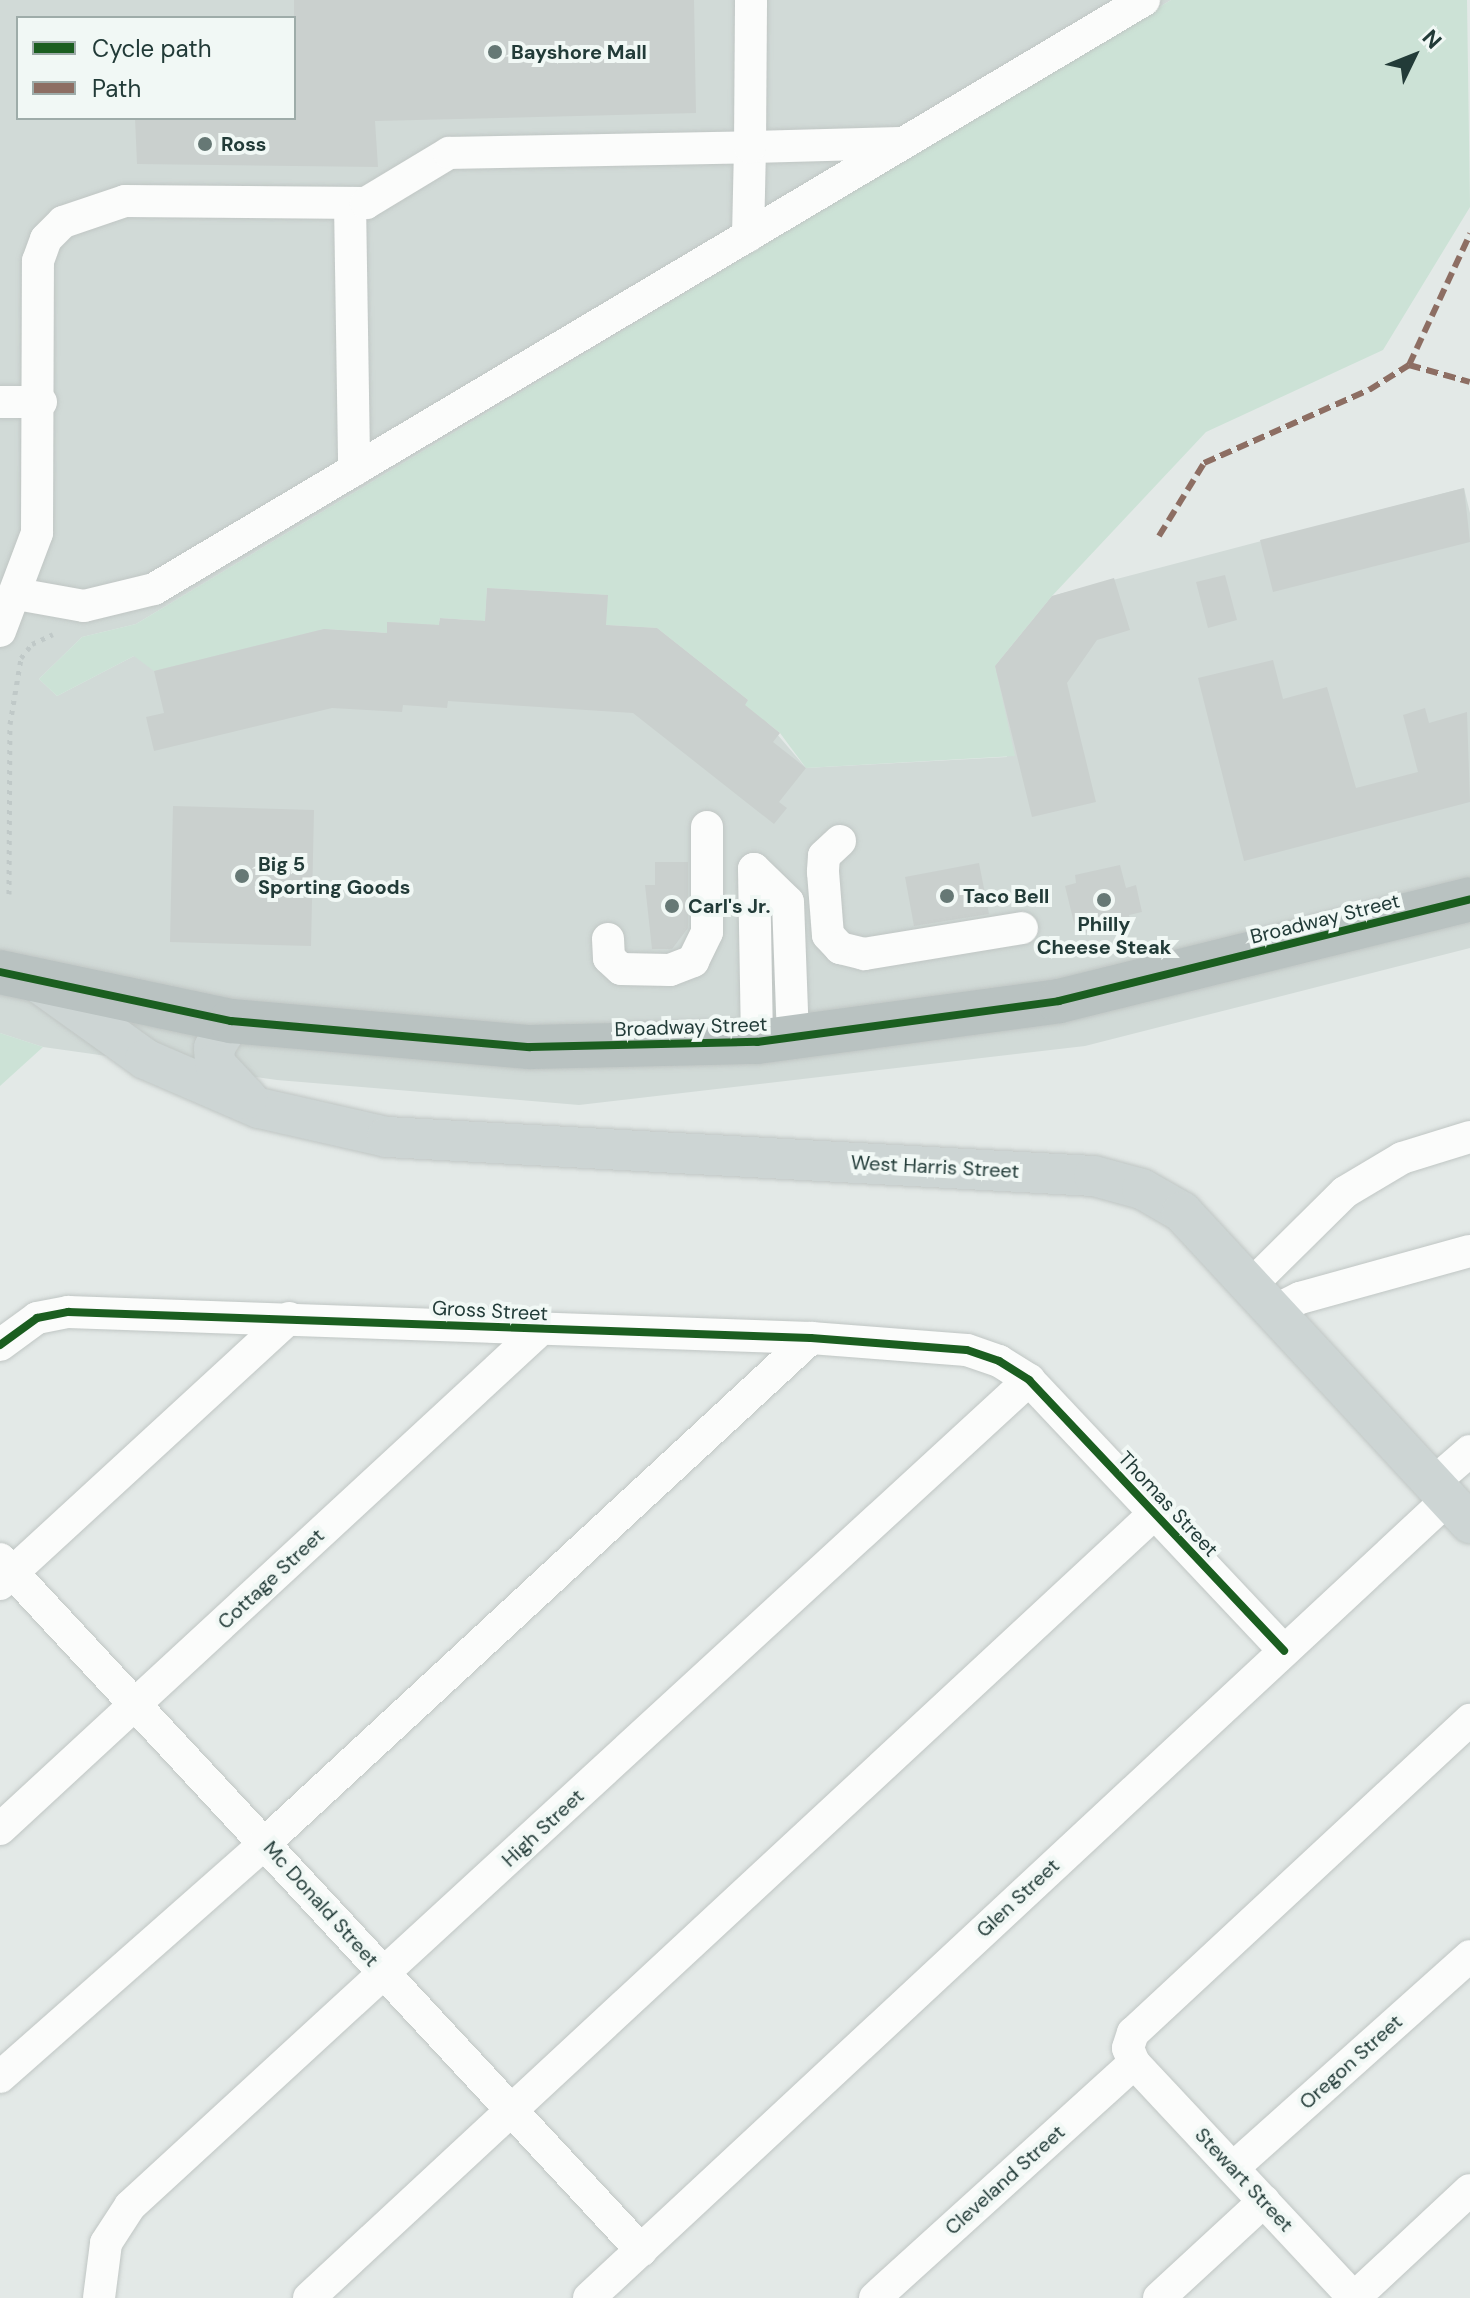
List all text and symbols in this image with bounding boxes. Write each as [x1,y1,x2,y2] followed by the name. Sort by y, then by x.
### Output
[16,16,296,120] legend
[1374,16,1454,96] north arrow
[1416,24,1448,55] text: N
[92,33,211,64] text: Cycle path
[511,40,647,64] place label: Bayshore Mall
[486,43,504,61] marker: Bayshore Mall
[92,73,141,104] text: Path
[221,132,266,156] place label: Ross
[196,135,214,153] marker: Ross
[258,852,410,899] place label: Big 5 Sporting Goods
[233,867,251,885] marker: Big 5 Sporting Goods
[963,884,1049,908] place label: Taco Bell
[938,887,956,905] marker: Taco Bell
[1248,889,1402,949] street label: Broadway Street
[1095,891,1113,909] marker: Philly Cheese Steak
[688,894,771,918] place label: Carl's Jr.
[663,897,681,915] marker: Carl's Jr.
[1037,912,1171,959] place label: Philly Cheese Steak
[614,1012,768,1042] street label: Broadway Street
[850,1151,1020,1183] street label: West Harris Street
[431,1296,549,1326] street label: Gross Street
[1113,1446,1223,1562] street label: Thomas Street
[213,1524,329,1634] street label: Cottage Street
[497,1784,589,1872] street label: High Street
[258,1836,384,1972] street label: Mc Donald Street
[972,1854,1064,1942] street label: Glen Street
[1295,2010,1407,2114] street label: Oregon Street
[940,2120,1070,2240] street label: Cleveland Street
[1190,2123,1298,2237] street label: Stewart Street

